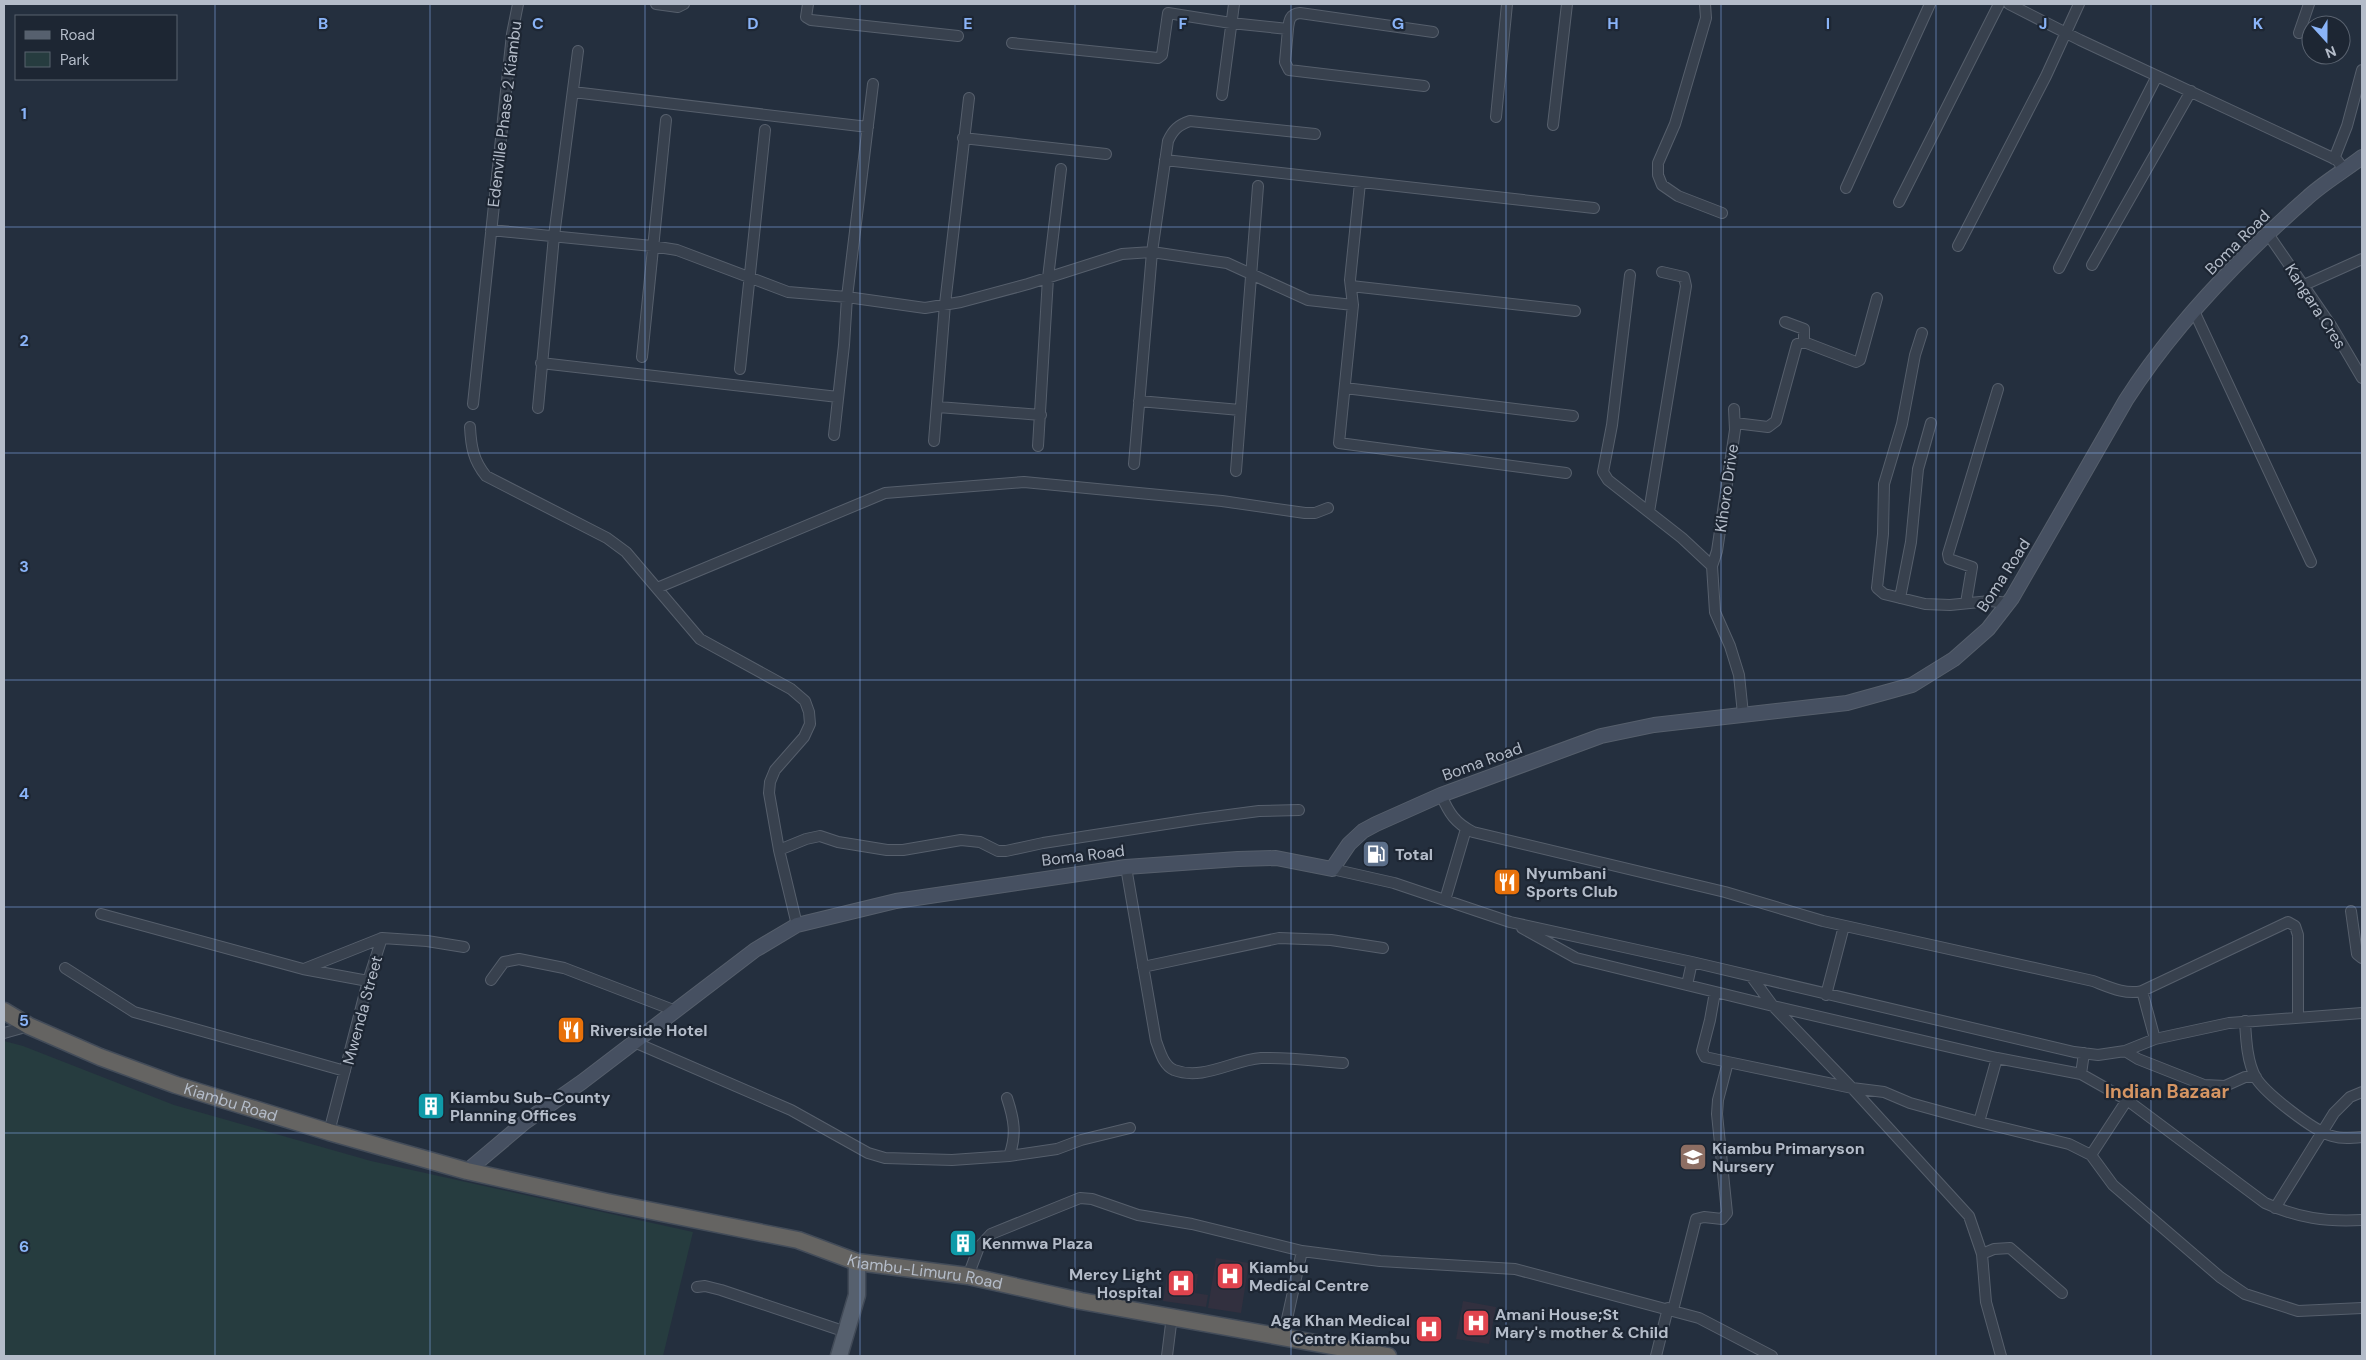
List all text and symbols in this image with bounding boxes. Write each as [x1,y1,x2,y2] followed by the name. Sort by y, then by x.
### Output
[318,13,328,34] text: B
[532,13,544,34] text: C
[747,13,759,34] text: D
[963,13,973,34] text: E
[1179,13,1188,34] text: F
[1392,13,1404,34] text: G
[1607,13,1619,34] text: H
[1826,13,1830,34] text: I
[2039,13,2047,34] text: J
[2253,13,2264,34] text: K
[15,15,178,80] legend
[2301,15,2351,65] north arrow
[483,20,526,208] street label: Edenville Phase 2 Kiambu
[60,25,95,45] text: Road
[2323,42,2339,62] text: N
[60,50,90,70] text: Park
[21,103,27,124] text: 1
[2200,205,2274,279] street label: Boma Road
[2280,260,2351,353] street label: Kangara Cres
[19,330,29,351] text: 2
[1710,442,1743,534] street label: Kihoro Drive
[1972,534,2035,616] street label: Boma Road
[19,556,29,577] text: 3
[1439,737,1525,786] street label: Boma Road
[19,783,29,804] text: 4
[1361,839,1391,869] fuel station icon: Total
[1040,840,1126,871] street label: Boma Road
[1395,844,1433,865] place label: Total
[1526,863,1618,902] place label: Nyumbani Sports Club
[1492,867,1522,897] restaurant icon: Nyumbani Sports Club
[338,953,387,1067] street label: Mwenda Street
[19,1010,29,1031] text: 5
[556,1015,586,1045] restaurant icon: Riverside Hotel
[590,1020,708,1041] place label: Riverside Hotel
[181,1078,280,1127] street label: Kiambu Road
[2105,1079,2229,1104] district label: Indian Bazaar
[450,1087,611,1126] place label: Kiambu Sub-County Planning Offices
[416,1091,446,1121] building icon: Kiambu Sub-County Planning Offices
[1712,1138,1865,1177] place label: Kiambu Primaryson Nursery
[1678,1142,1708,1172] school or university icon: Kiambu Primaryson Nursery
[948,1228,978,1258] building icon: Kenmwa Plaza
[982,1233,1093,1254] place label: Kenmwa Plaza
[19,1236,29,1257] text: 6
[844,1249,1004,1294] street label: Kiambu-Limuru Road
[1249,1257,1369,1296] place label: Kiambu Medical Centre
[1215,1261,1245,1291] hospital icon: Kiambu Medical Centre
[1069,1264,1162,1303] place label: Mercy Light Hospital
[1166,1268,1196,1298] hospital icon: Mercy Light Hospital
[1495,1304,1669,1343] place label: Amani House;St Mary's mother & Child
[1461,1308,1491,1338] hospital icon: Amani House;St Mary's mother & Child
[1271,1310,1410,1349] place label: Aga Khan Medical Centre Kiambu
[1414,1314,1444,1344] hospital icon: Aga Khan Medical Centre Kiambu

